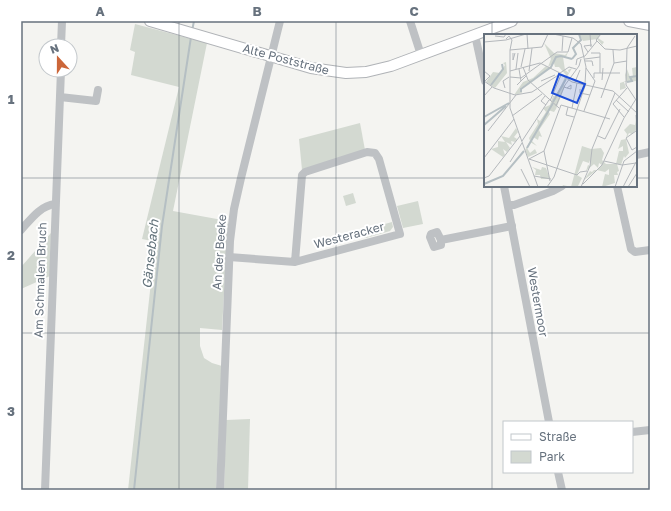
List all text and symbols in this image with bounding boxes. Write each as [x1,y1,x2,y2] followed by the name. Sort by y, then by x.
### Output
[95,3,105,19] text: A
[252,3,262,19] text: B
[409,3,419,19] text: C
[566,3,576,19] text: D
[484,34,637,187] inset map
[38,38,78,78] north arrow
[241,40,331,78] street label: Alte Poststraße
[48,41,60,56] text: N
[8,91,15,107] text: 1
[209,214,229,290] street label: An der Beeke
[138,218,162,289] water label: Gänsebach
[312,218,386,252] street label: Westeracker
[30,222,50,338] street label: Am Schmalen Bruch
[7,247,15,263] text: 2
[524,266,552,338] street label: Westermoor
[7,403,15,419] text: 3
[503,421,633,473] legend
[539,429,577,444] text: Straße
[539,449,565,464] text: Park

